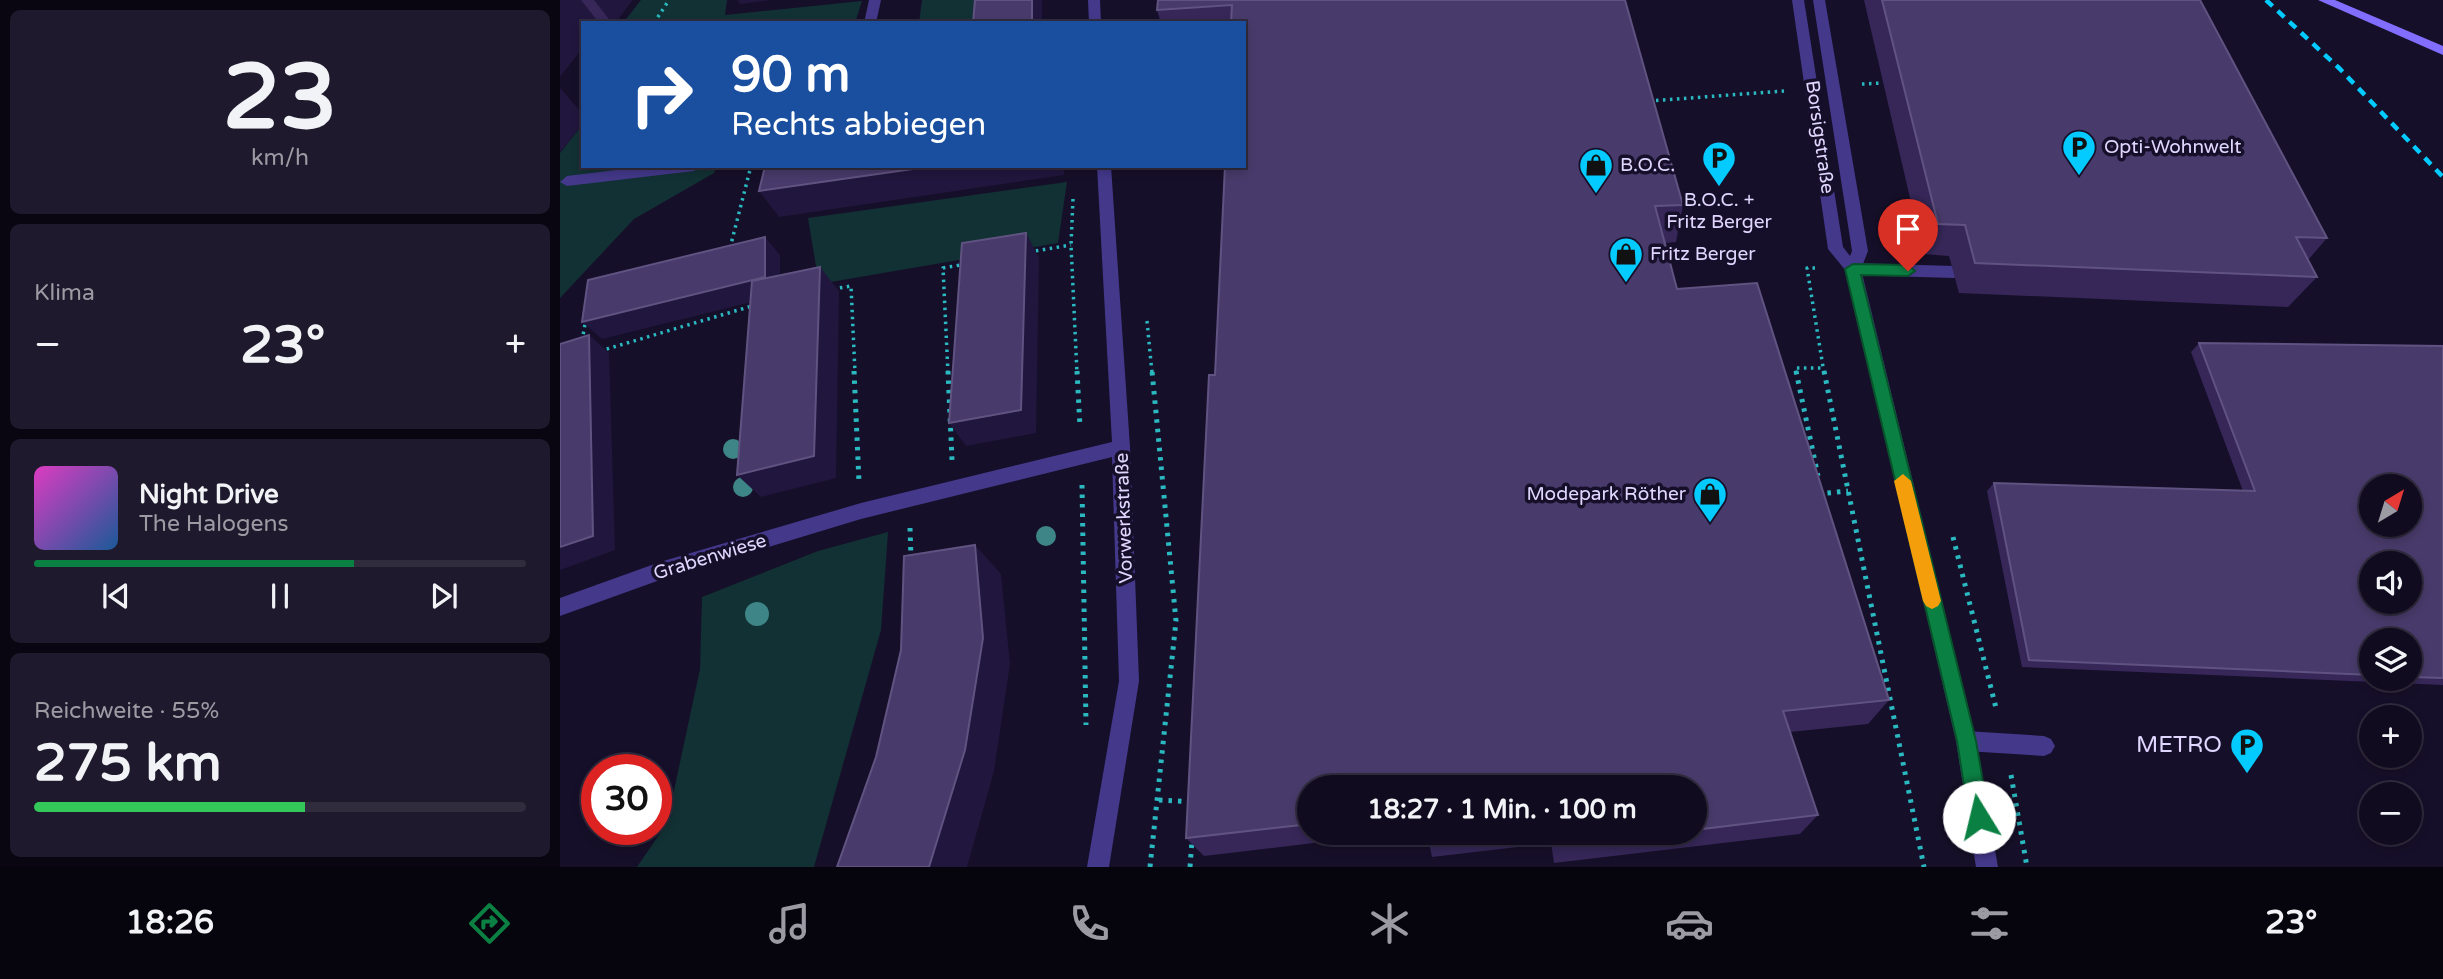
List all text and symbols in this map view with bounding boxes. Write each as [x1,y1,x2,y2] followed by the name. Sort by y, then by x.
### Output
[223,43,337,153] text: 23
[731,46,850,105] text: 90 m
[616,49,707,140] icon: right
[1801,79,1839,195] street label: Borsigstraße
[731,106,986,144] text: Rechts abbiegen
[2060,128,2098,177] parking icon: Opti-Wohnwelt
[2104,136,2241,158] place label: Opti-Wohnwelt
[1700,139,1738,188] parking icon: B.O.C. + Fritz Berger
[251,144,309,172] text: km/h
[1577,146,1615,195] shop icon: B.O.C.
[1620,154,1675,176] place label: B.O.C.
[1666,189,1772,233] place label: B.O.C. + Fritz Berger
[1878,199,1938,271] pin
[1889,210,1927,248] icon: arrive
[1607,235,1645,284] shop icon: Fritz Berger
[1650,243,1756,265] place label: Fritz Berger
[34,279,95,307] text: Klima
[240,314,325,377] text: 23°
[34,322,61,368] text: −
[505,322,526,368] text: +
[1111,452,1137,584] street label: Vorwerkstraße
[2359,474,2422,537] north arrow
[2359,474,2422,845] map controls
[1691,475,1729,524] shop icon: Modepark Röther
[139,479,279,510] text: Night Drive
[1527,483,1687,505] place label: Modepark Röther
[139,510,288,538] text: The Halogens
[651,529,769,585] street label: Grabenwiese
[2359,551,2422,614] button: sound
[97,577,135,615] icon: previous
[261,577,299,615] icon: pause
[425,577,463,615] icon: next
[2359,628,2422,691] button: layers
[34,697,219,725] text: Reichweite · 55%
[2359,705,2422,768] button: +
[2228,726,2266,775] parking icon: METRO
[2136,731,2222,759] place label: METRO
[34,732,222,795] text: 275 km
[581,754,672,845] speed limit sign: 30
[1942,780,2016,854] position arrow
[2359,782,2422,845] button: −
[1367,794,1637,825] text: 18:27 · 1 Min. · 100 m
[465,899,514,948] icon: directions
[765,899,814,948] icon: music
[1065,899,1114,948] icon: phone
[1365,899,1414,948] icon: climate
[1665,899,1714,948] icon: car
[1965,899,2014,948] icon: filters
[125,904,214,942] text: 18:26
[2265,904,2317,942] text: 23°

